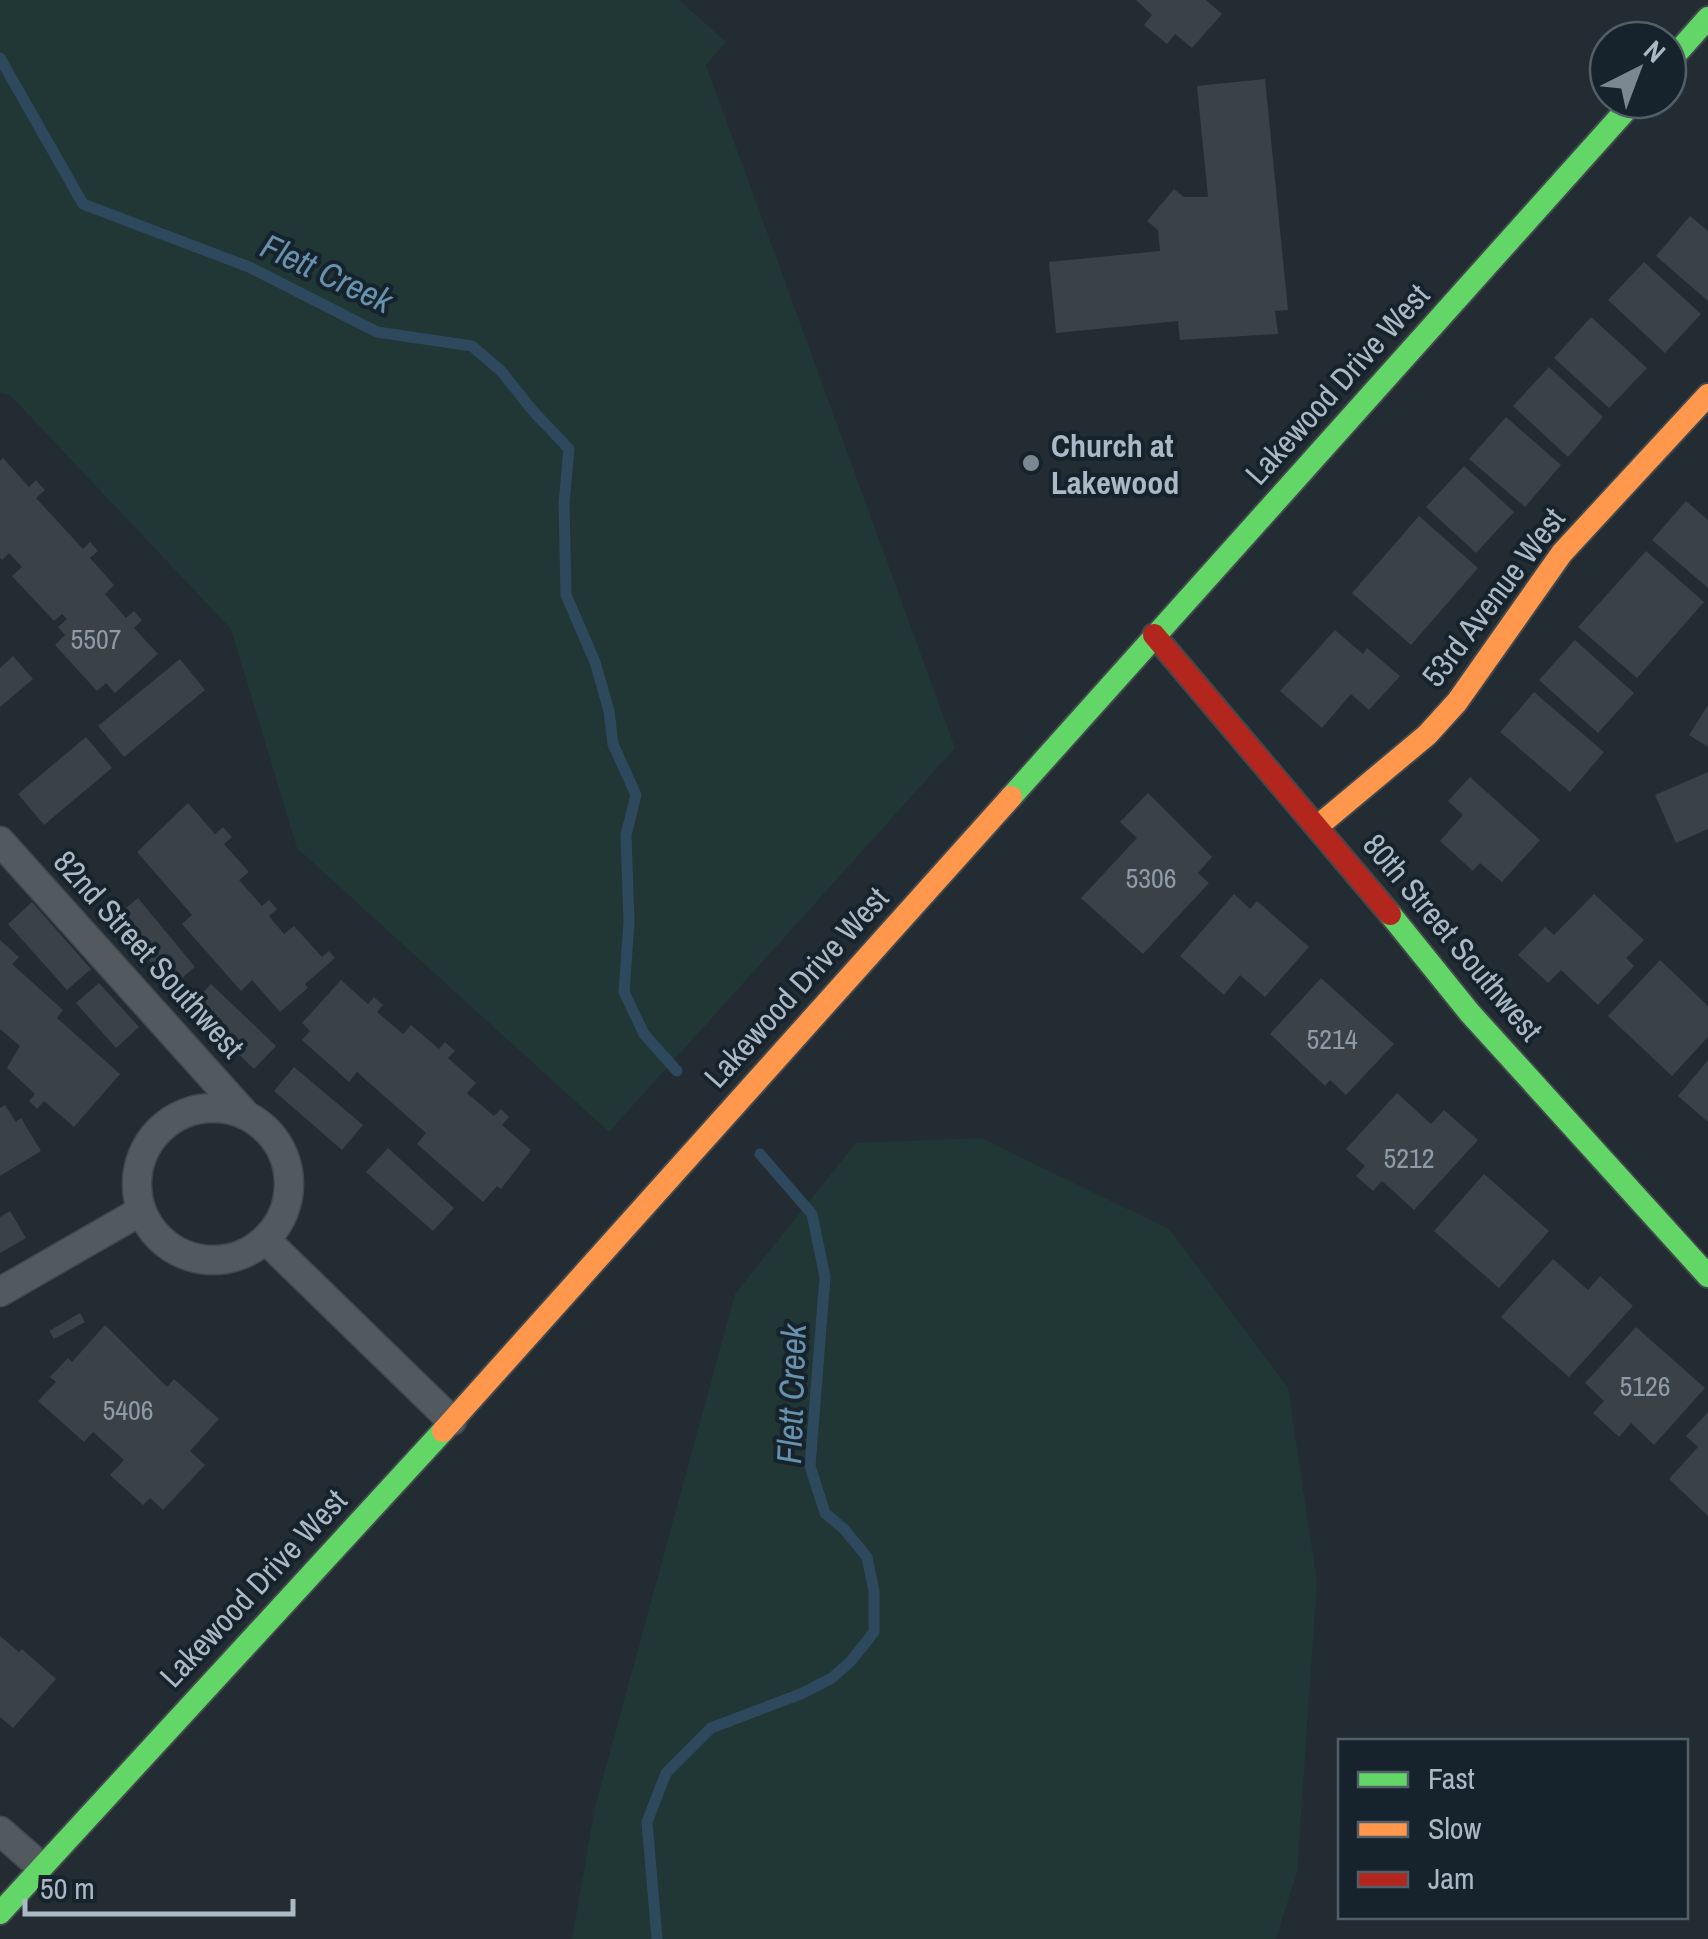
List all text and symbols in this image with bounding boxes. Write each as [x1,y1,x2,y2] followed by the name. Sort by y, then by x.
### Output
[1588,20,1688,120] north arrow
[1636,32,1674,71] text: N
[253,222,402,325] water label: Flett Creek
[1235,274,1439,494] street label: Lakewood Drive West
[1051,424,1179,504] place label: Church at Lakewood
[1020,452,1042,474] marker: Church at Lakewood
[1412,499,1574,695] street label: 53rd Avenue West
[70,620,122,658] house number: 5507
[1354,824,1552,1050] street label: 80th Street Southwest
[44,841,254,1067] street label: 82nd Street Southwest
[1125,859,1177,897] house number: 5306
[694,877,898,1097] street label: Lakewood Drive West
[1306,1020,1358,1058] house number: 5214
[1383,1139,1435,1177] house number: 5212
[765,1321,817,1465] water label: Flett Creek
[1619,1367,1671,1405] house number: 5126
[102,1391,154,1429] house number: 5406
[150,1480,356,1696] street label: Lakewood Drive West
[1338,1739,1688,1919] legend
[1428,1758,1475,1798] text: Fast
[1428,1808,1482,1848] text: Slow
[25,1854,292,1916] scale bar
[1428,1858,1474,1898] text: Jam
[40,1868,95,1908] text: 50 m

